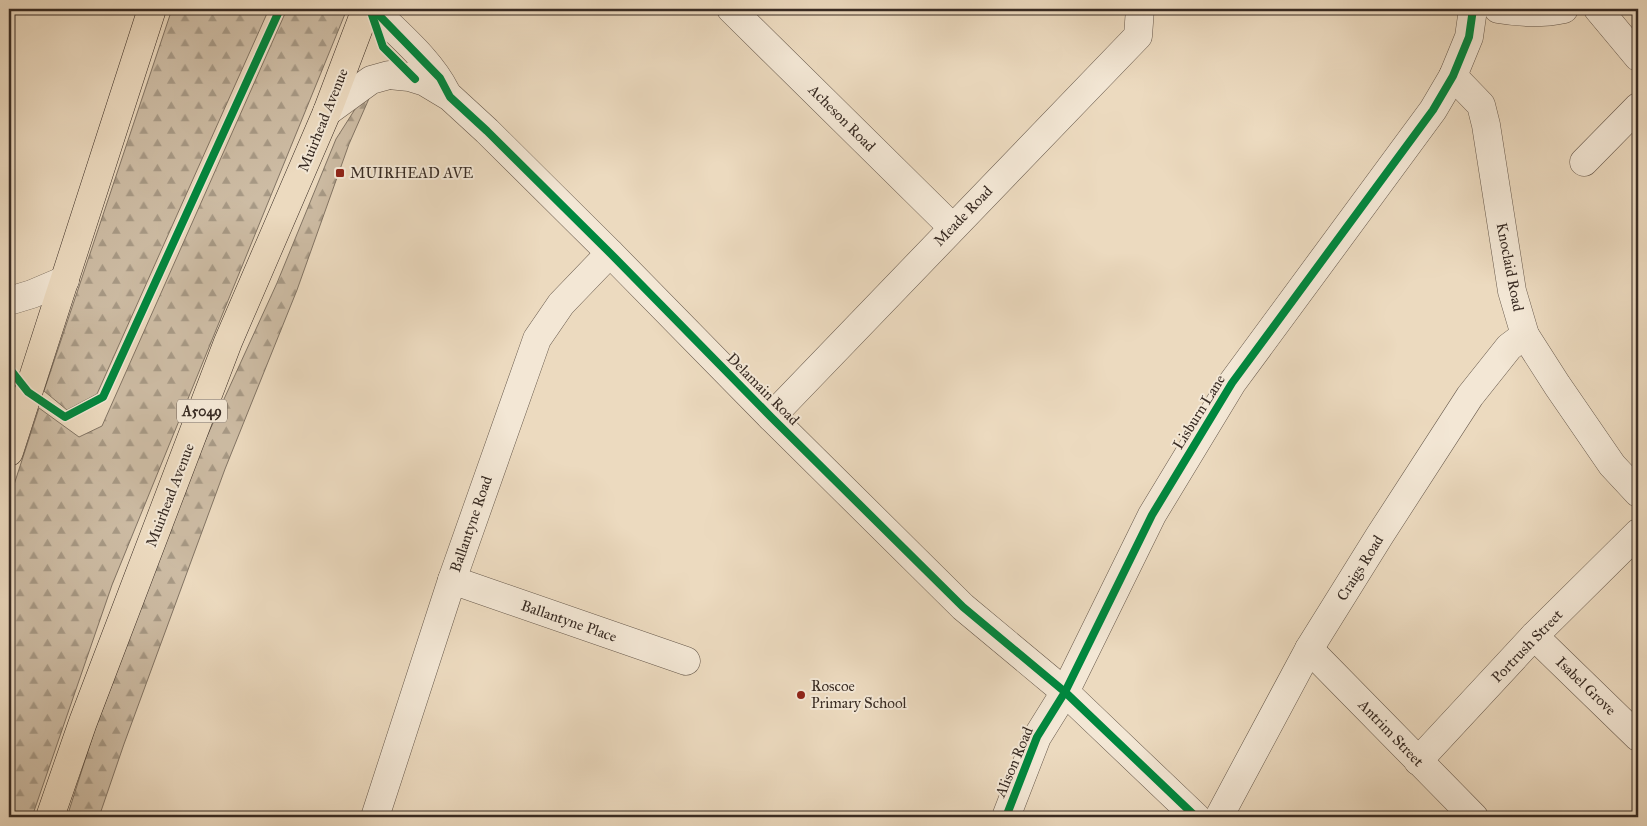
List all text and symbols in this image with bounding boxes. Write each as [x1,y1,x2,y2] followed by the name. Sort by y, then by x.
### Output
[294,66,352,174] street label: Muirhead Avenue
[804,80,880,156] street label: Acheson Road
[350,164,474,182] place label: MUIRHEAD AVE
[334,167,346,179] marker: MUIRHEAD AVE
[930,182,996,250] street label: Meade Road
[1493,221,1528,313] street label: Knoclaid Road
[723,349,803,429] street label: Delamain Road
[1169,371,1229,453] street label: Lisburn Lane
[177,400,227,422] road number: A5049
[142,441,198,549] street label: Muirhead Avenue
[446,473,496,575] street label: Ballantyne Road
[1333,531,1387,604] street label: Craigs Road
[519,596,619,646] street label: Ballantyne Place
[1488,605,1567,686] street label: Portrush Street
[1552,653,1620,719] street label: Isabel Grove
[811,677,908,712] place label: Roscoe Primary School
[795,689,807,701] marker: Roscoe Primary School
[1354,695,1428,771] street label: Antrim Street
[991,724,1037,801] street label: Alison Road

